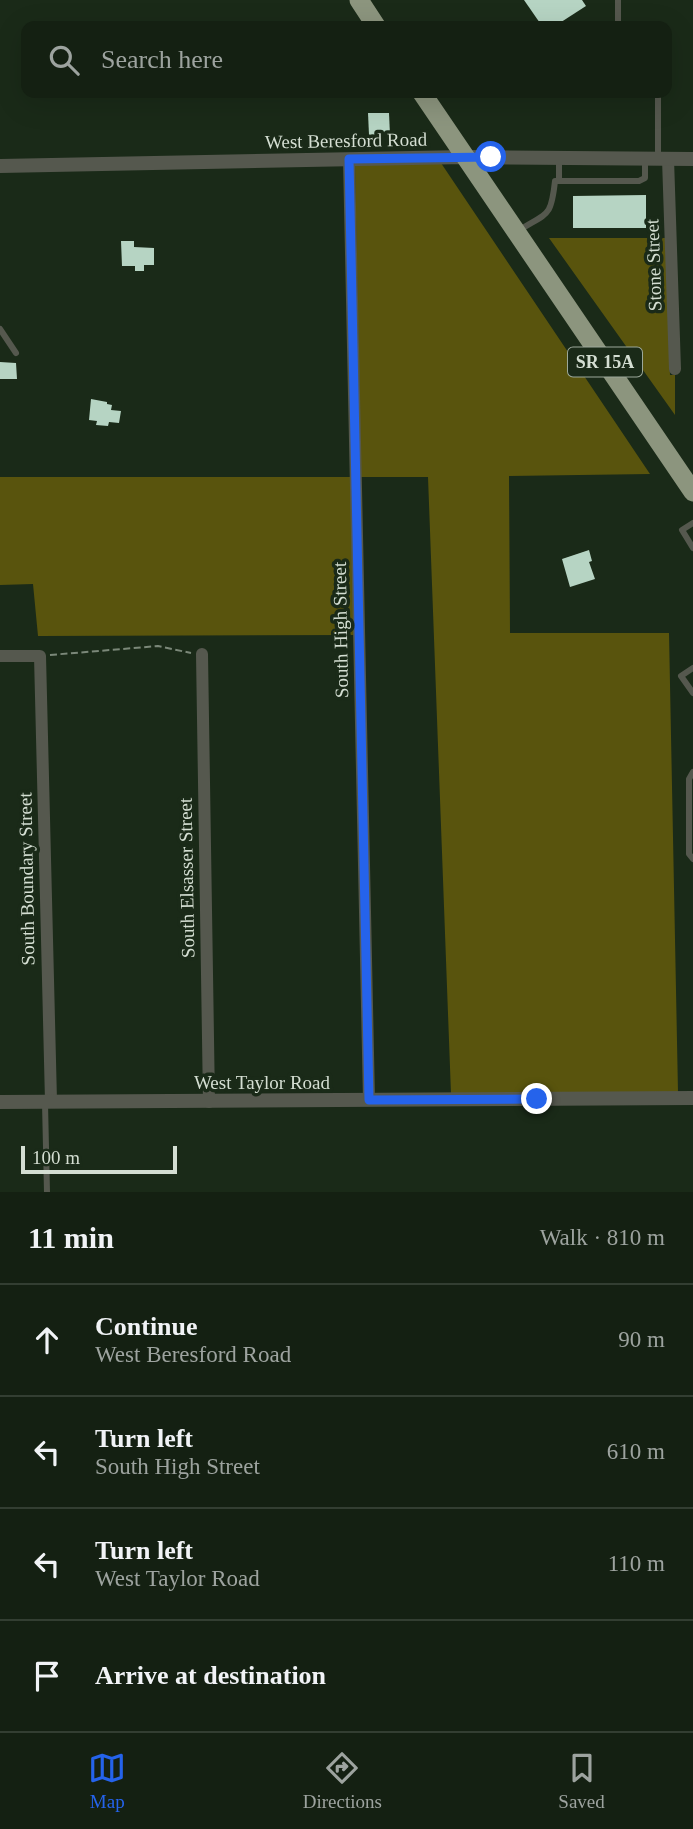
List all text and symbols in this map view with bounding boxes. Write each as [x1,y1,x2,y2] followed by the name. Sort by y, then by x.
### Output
[21,21,672,98] search box
[45,41,83,79] icon: search
[101,45,223,74] text: Search here
[265,129,428,152] street label: West Beresford Road
[475,141,506,172] route start
[641,218,666,312] street label: Stone Street
[568,348,642,376] road number: SR 15A
[329,561,352,698] street label: South High Street
[14,792,39,966] street label: South Boundary Street
[175,797,198,958] street label: South Elsasser Street
[194,1072,331,1093] street label: West Taylor Road
[521,1083,552,1114] route end
[21,1143,177,1175] scale bar
[32,1147,80,1168] text: 100 m
[28,1221,114,1254] text: 11 min
[540,1225,665,1250] text: Walk · 810 m
[95,1312,198,1341] text: Continue
[28,1321,66,1359] icon: ahead
[618,1327,665,1352] text: 90 m
[95,1342,291,1367] text: West Beresford Road
[95,1424,193,1453] text: Turn left
[28,1433,66,1471] icon: left
[607,1439,665,1464] text: 610 m
[95,1454,260,1479] text: South High Street
[95,1536,193,1565] text: Turn left
[28,1545,66,1583] icon: left
[608,1551,665,1576] text: 110 m
[95,1566,260,1591] text: West Taylor Road
[28,1657,66,1695] icon: arrive
[95,1661,326,1690] text: Arrive at destination
[88,1749,126,1813] tab: Map
[303,1749,382,1813] tab: Directions
[558,1749,605,1813] tab: Saved

